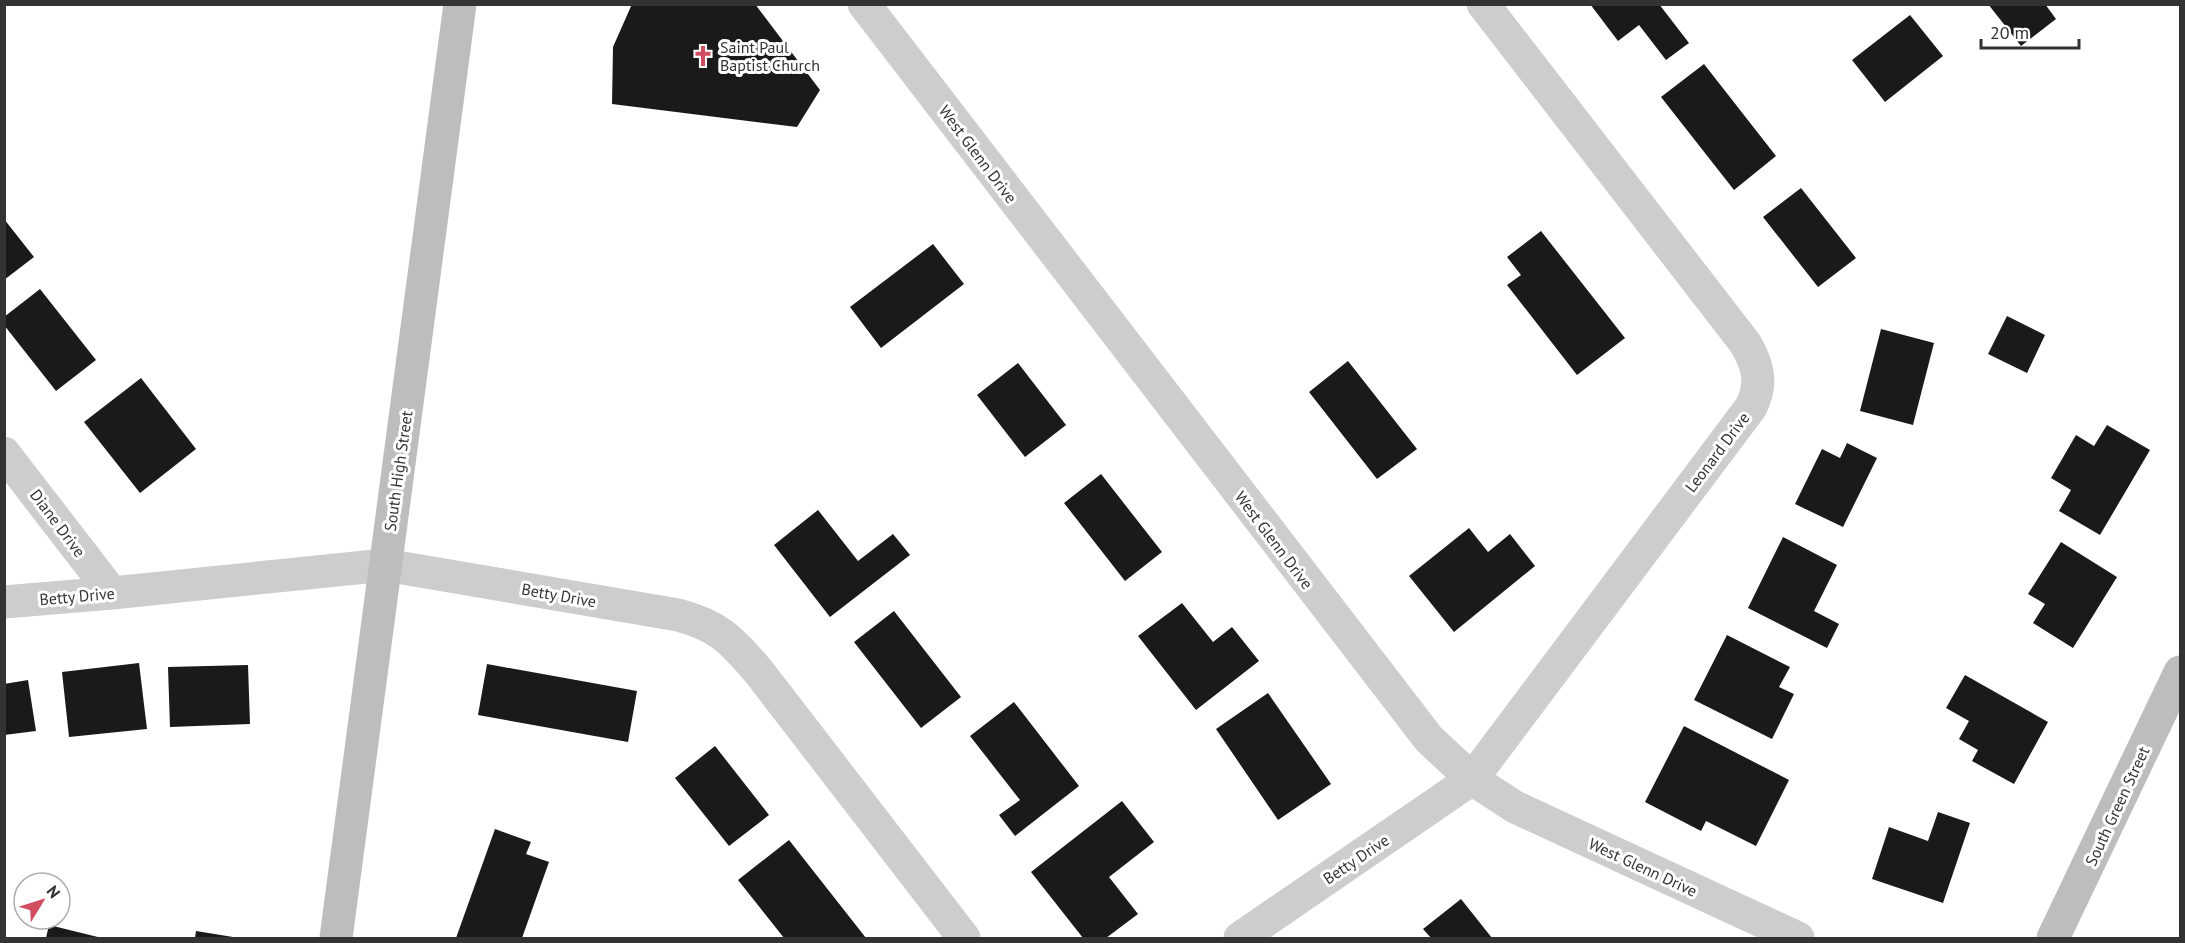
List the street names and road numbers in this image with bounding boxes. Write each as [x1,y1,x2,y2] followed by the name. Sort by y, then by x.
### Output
[935,101,1021,207] street label: West Glenn Drive
[1681,408,1753,496] street label: Leonard Drive
[380,409,416,533] street label: South High Street
[26,485,90,561] street label: Diane Drive
[1231,487,1317,593] street label: West Glenn Drive
[520,579,598,611] street label: Betty Drive
[39,583,115,609] street label: Betty Drive
[2081,743,2154,869] street label: South Green Street
[1319,830,1393,888] street label: Betty Drive
[1586,833,1700,901] street label: West Glenn Drive

